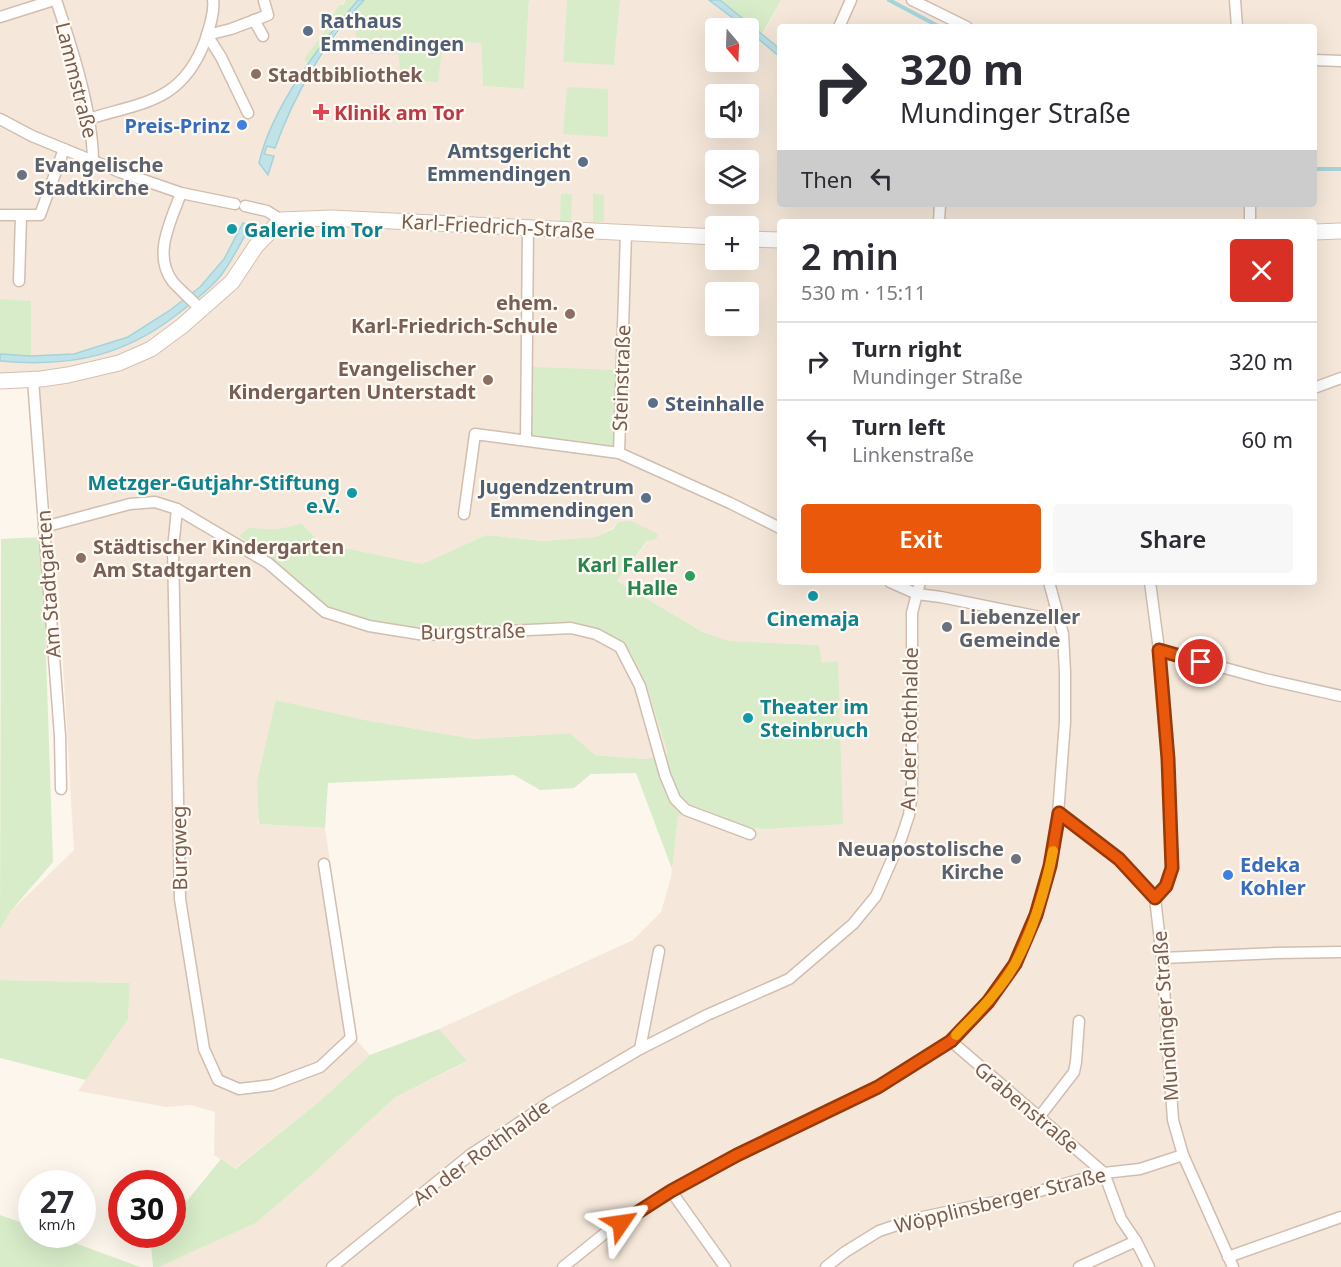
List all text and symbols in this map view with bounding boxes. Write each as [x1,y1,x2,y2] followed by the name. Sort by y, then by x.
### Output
[320,7,464,57] place label: Rathaus Emmendingen
[705,18,759,72] north arrow
[705,18,759,336] map controls
[50,19,104,141] street label: Lammstraße
[301,24,315,38] marker: Rathaus Emmendingen
[900,40,1024,97] text: 320 m
[801,48,879,126] icon: right
[268,61,423,88] place label: Stadtbibliothek
[249,67,263,81] marker: Stadtbibliothek
[705,84,759,138] button: sound
[900,94,1131,131] text: Mundinger Straße
[334,99,464,126] place label: Klinik am Tor
[312,103,330,121] marker: Klinik am Tor
[124,112,230,139] place label: Preis-Prinz
[235,118,249,132] marker: Preis-Prinz
[427,137,571,187] place label: Amtsgericht Emmendingen
[705,150,759,204] button: layers
[34,151,163,201] place label: Evangelische Stadtkirche
[576,155,590,169] marker: Amtsgericht Emmendingen
[865,162,898,195] icon: left
[801,164,853,194] text: Then
[15,168,29,182] marker: Evangelische Stadtkirche
[401,207,595,245] street label: Karl-Friedrich-Straße
[244,216,383,243] place label: Galerie im Tor
[705,216,759,270] button: +
[225,222,239,236] marker: Galerie im Tor
[801,232,899,281] text: 2 min
[1230,239,1293,302] button: close
[801,279,926,306] text: 530 m · 15:11
[705,282,759,336] button: −
[351,289,558,339] place label: ehem. Karl-Friedrich-Schule
[563,307,577,321] marker: ehem. Karl-Friedrich-Schule
[606,324,636,432] street label: Steinstraße
[852,333,962,363] text: Turn right
[801,345,834,378] icon: right
[1229,346,1293,376] text: 320 m
[228,355,476,405] place label: Evangelischer Kindergarten Unterstadt
[852,363,1023,390] text: Mundinger Straße
[481,373,495,387] marker: Evangelischer Kindergarten Unterstadt
[665,390,765,417] place label: Steinhalle
[646,396,660,410] marker: Steinhalle
[852,411,946,441] text: Turn left
[801,423,834,456] icon: left
[1242,424,1293,454] text: 60 m
[852,441,974,468] text: Linkenstraße
[88,469,340,519] place label: Metzger-Gutjahr-Stiftung e.V.
[477,473,634,523] place label: Jugendzentrum Emmendingen
[345,486,359,500] marker: Metzger-Gutjahr-Stiftung e.V.
[639,491,653,505] marker: Jugendzentrum Emmendingen
[801,504,1041,573] button: Exit
[1053,504,1293,573] button: Share
[29,509,67,659] street label: Am Stadtgarten
[93,533,344,583] place label: Städtischer Kindergarten Am Stadtgarten
[74,551,88,565] marker: Städtischer Kindergarten Am Stadtgarten
[577,551,678,601] place label: Karl Faller Halle
[683,569,697,583] marker: Karl Faller Halle
[806,589,820,603] marker: Cinemaja
[959,603,1080,653] place label: Liebenzeller Gemeinde
[766,605,860,632] place label: Cinemaja
[420,617,526,645] street label: Burgstraße
[940,620,954,634] marker: Liebenzeller Gemeinde
[1175,636,1226,687] pin
[1184,645,1217,678] icon: arrive
[894,647,924,811] street label: An der Rothhalde
[760,693,869,743] place label: Theater im Steinbruch
[741,711,755,725] marker: Theater im Steinbruch
[165,805,193,891] street label: Burgweg
[837,835,1004,885] place label: Neuapostolische Kirche
[1240,851,1306,901] place label: Edeka Kohler
[1009,852,1023,866] marker: Neuapostolische Kirche
[1221,868,1235,882] marker: Edeka Kohler
[1146,930,1184,1102] street label: Mundinger Straße
[969,1055,1085,1159] street label: Grabenstraße
[407,1093,555,1211] street label: An der Rothhalde
[891,1161,1109,1239] street label: Wöpplinsberger Straße
[108,1170,186,1248] speed limit sign: 30
[40,1181,74,1222] text: 27
[589,1191,653,1255] position arrow
[39,1214,75,1234] text: km/h

